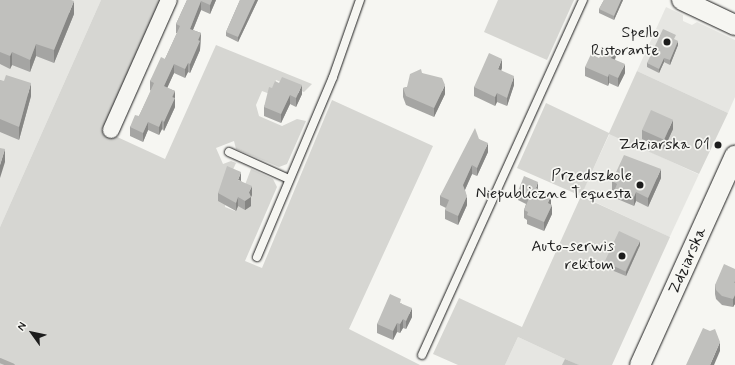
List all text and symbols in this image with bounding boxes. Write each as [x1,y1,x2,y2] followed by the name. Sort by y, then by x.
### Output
[591,23,659,61] place label: Spello Ristorante
[662,37,672,47] marker: Spello Ristorante
[619,135,710,155] place label: Zdziarska 01
[713,140,723,150] marker: Zdziarska 01
[482,166,632,204] place label: Przedszkole Niepubliczne Tequesta
[635,180,645,190] marker: Przedszkole Niepubliczne Tequesta
[665,225,711,297] street label: Zdziarska
[531,237,614,275] place label: Auto-serwis rektom
[617,251,627,261] marker: Auto-serwis rektom
[12,313,52,353] north arrow
[14,320,30,333] text: N

